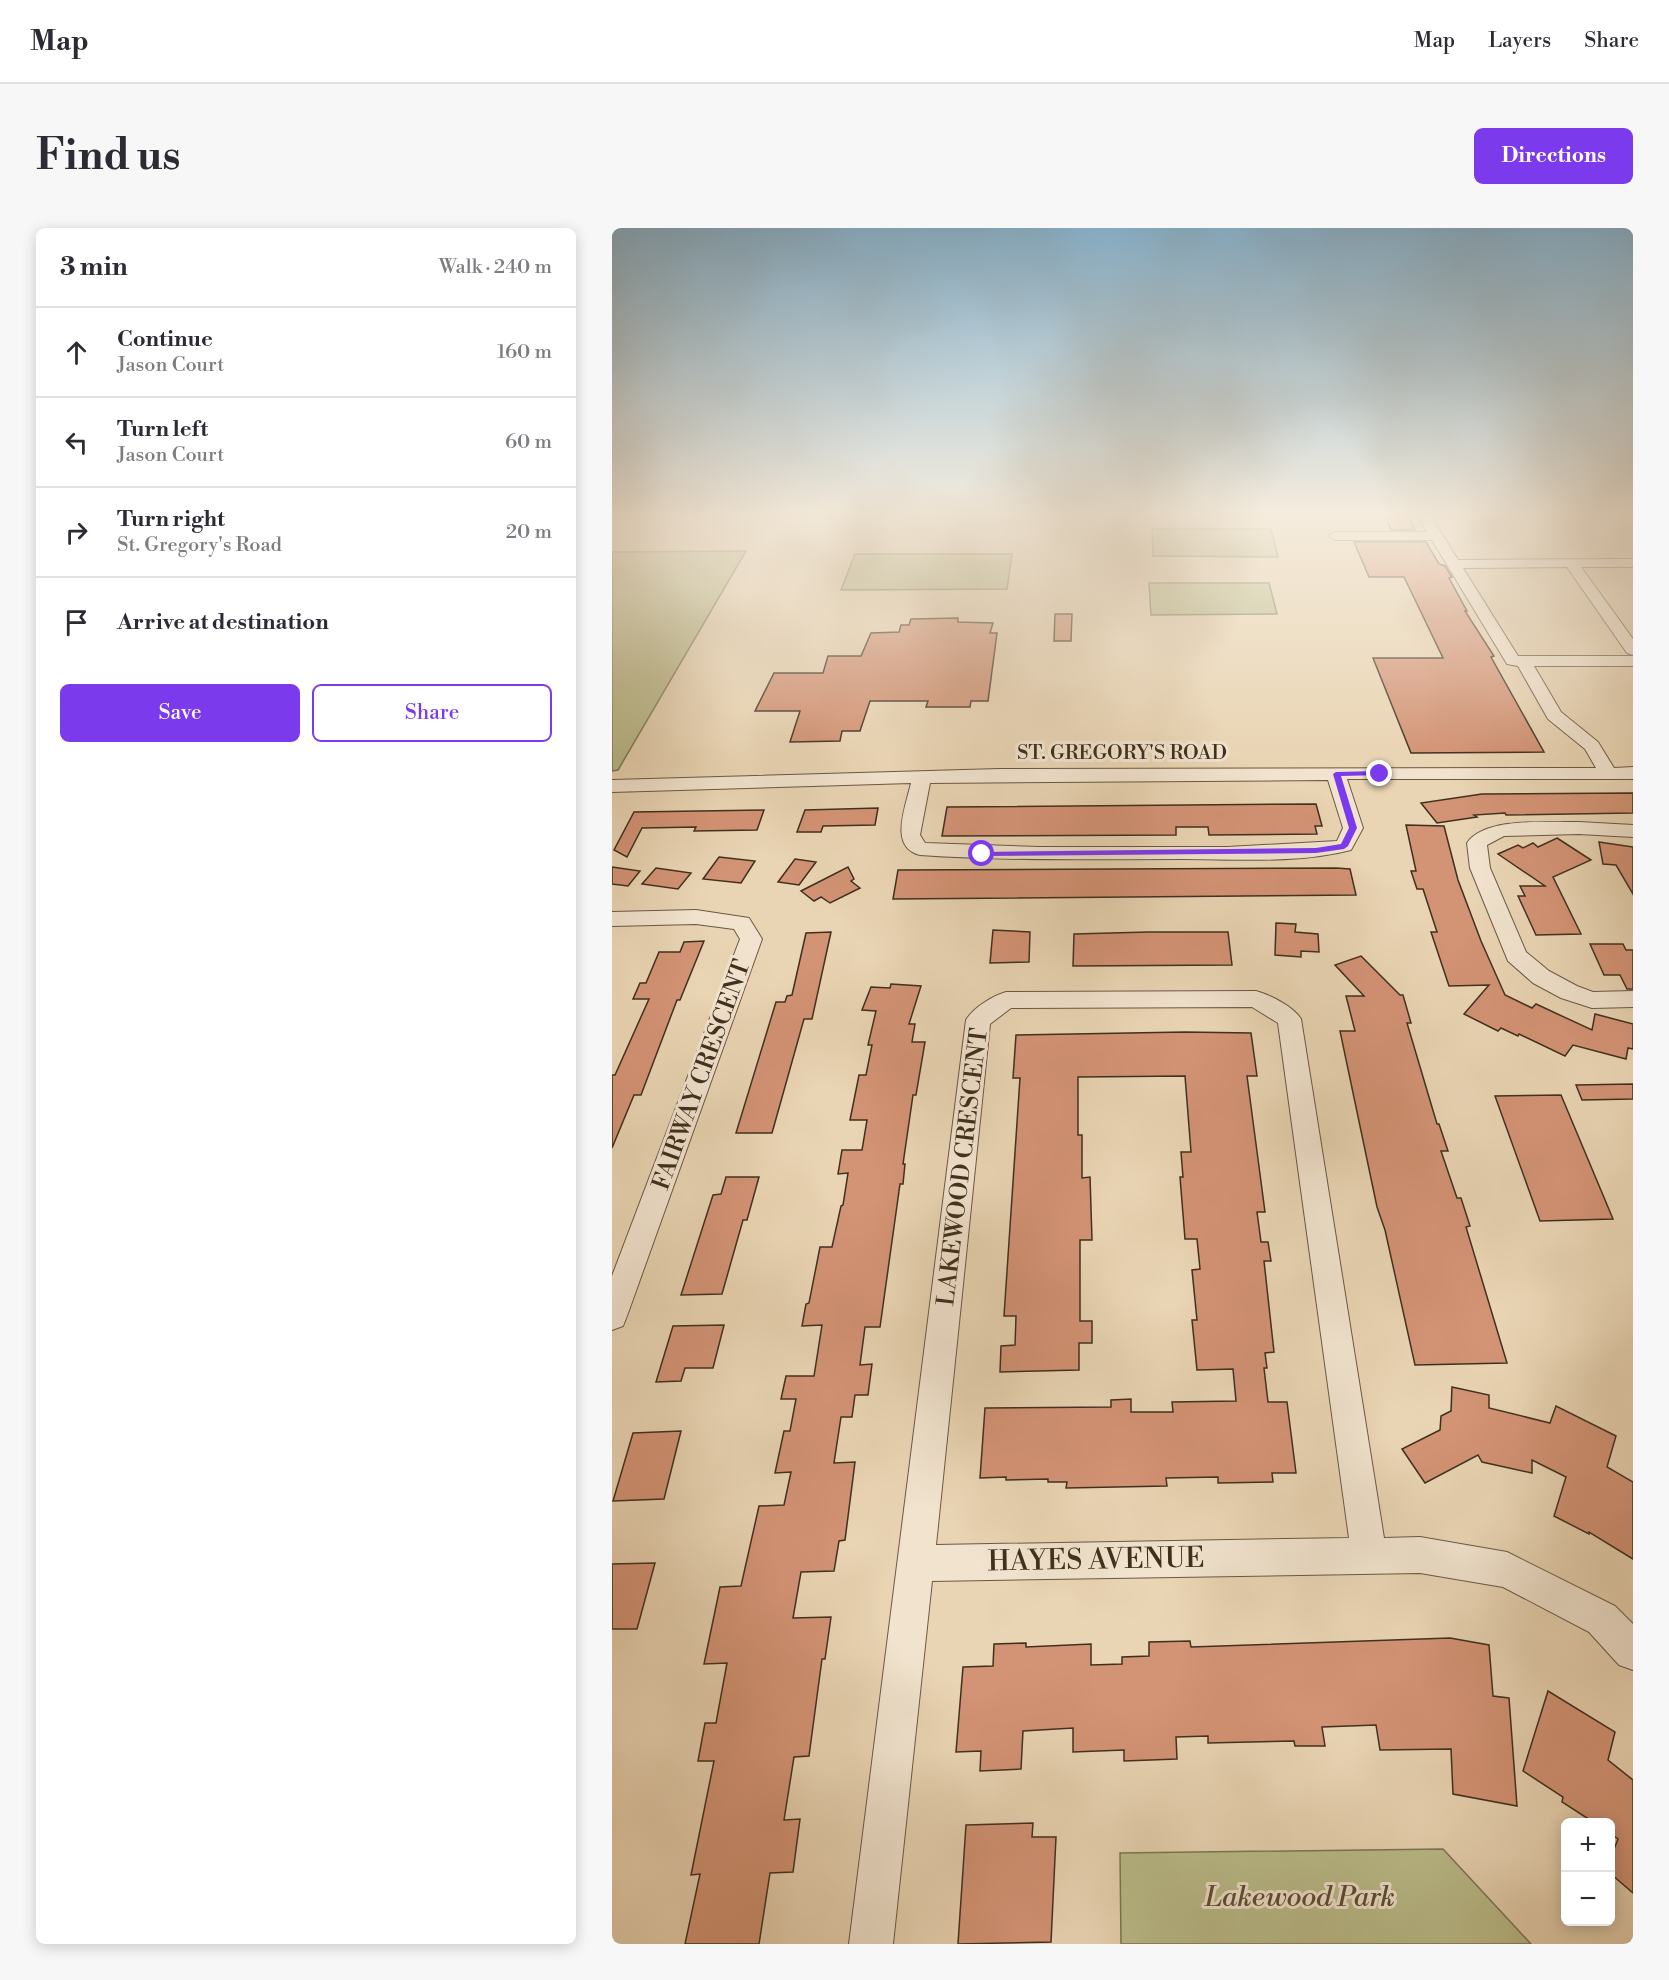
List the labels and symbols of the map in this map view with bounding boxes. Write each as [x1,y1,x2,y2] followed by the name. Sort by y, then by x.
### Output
[1017,741,1227,766] street label: ST. GREGORY'S ROAD
[1366,760,1392,786] route end
[968,840,994,866] route start
[646,956,758,1194] street label: FAIRWAY CRESCENT
[931,1026,995,1308] street label: LAKEWOOD CRESCENT
[987,1541,1205,1579] street label: HAYES AVENUE
[1204,1880,1395,1915] park label: Lakewood Park

